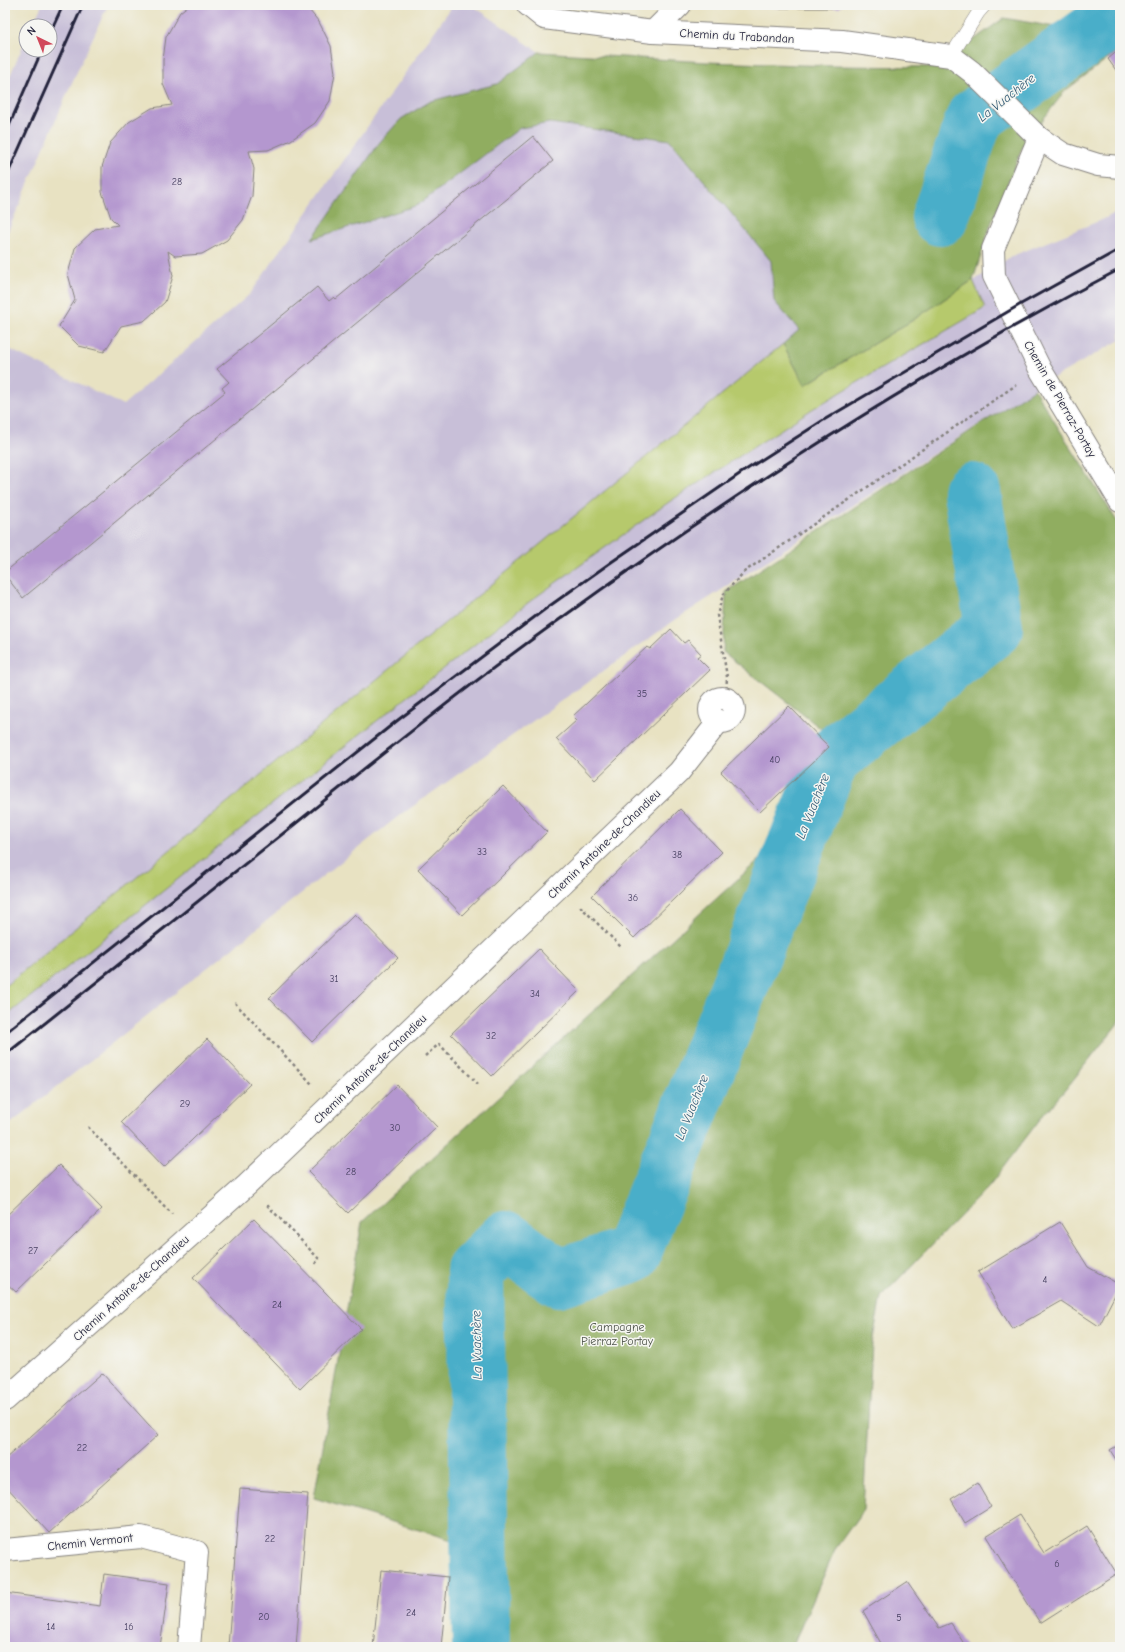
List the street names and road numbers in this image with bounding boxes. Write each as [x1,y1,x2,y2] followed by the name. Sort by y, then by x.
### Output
[679,26,795,46] street label: Chemin du Trabandan
[1021,338,1099,460] street label: Chemin de Pierraz-Portay
[545,786,663,902] street label: Chemin Antoine-de-Chandieu
[311,1011,429,1127] street label: Chemin Antoine-de-Chandieu
[70,1232,192,1344] street label: Chemin Antoine-de-Chandieu
[47,1530,134,1553] street label: Chemin Vermont

